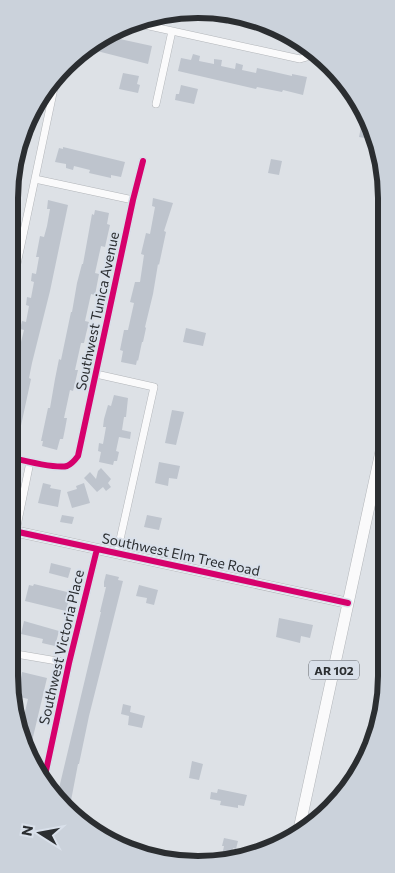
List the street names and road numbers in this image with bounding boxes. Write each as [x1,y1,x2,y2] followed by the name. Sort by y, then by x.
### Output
[72,230,122,392] street label: Southwest Tunica Avenue
[100,529,262,579] street label: Southwest Elm Tree Road
[35,568,87,726] street label: Southwest Victoria Place
[309,660,359,680] road number: AR 102

